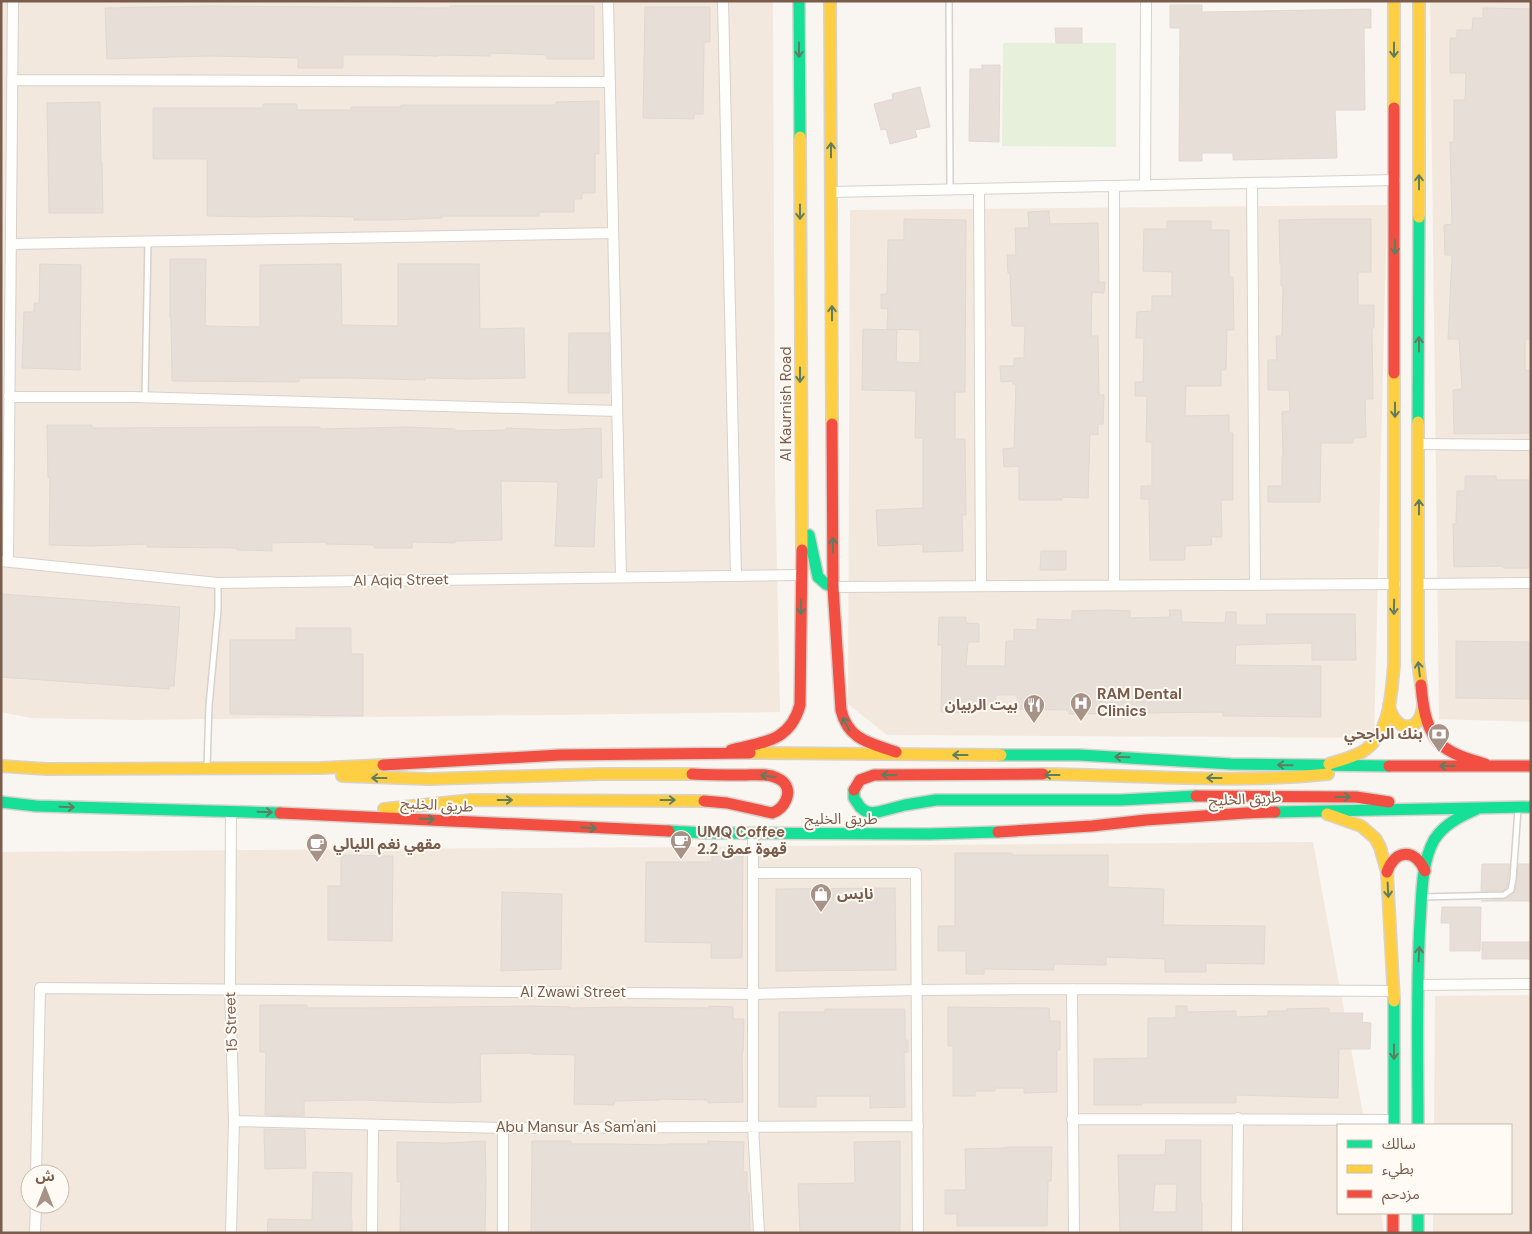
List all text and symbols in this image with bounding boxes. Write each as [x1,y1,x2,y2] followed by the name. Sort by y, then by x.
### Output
[794,42,804,58] one-way arrow
[1389,42,1399,58] one-way arrow
[826,142,836,158] one-way arrow
[1414,174,1424,190] one-way arrow
[795,204,805,220] one-way arrow
[1390,239,1400,255] one-way arrow
[827,305,837,321] one-way arrow
[1414,336,1424,352] one-way arrow
[776,346,796,462] street label: Al Kaurnish Road
[795,366,805,383] one-way arrow
[1390,402,1400,418] one-way arrow
[1414,499,1424,515] one-way arrow
[828,537,838,554] one-way arrow
[353,569,449,591] street label: Al Aqiq Street
[796,599,806,615] one-way arrow
[1390,599,1399,615] one-way arrow
[1414,661,1424,677] one-way arrow
[1097,684,1182,721] place label: RAM Dental Clinics
[1069,691,1093,722] hospital icon: RAM Dental Clinics
[1022,693,1046,724] restaurant icon: بيت الربيان
[945,695,1018,715] place label: بيت الربيان
[841,716,851,731] one-way arrow
[1427,722,1451,753] bank icon: بنك الراجحي
[1344,724,1423,745] place label: بنك الراجحي
[952,750,968,760] one-way arrow
[1114,752,1130,762] one-way arrow
[1277,760,1293,770] one-way arrow
[1439,761,1456,771] one-way arrow
[882,770,898,780] one-way arrow
[1044,770,1060,780] one-way arrow
[761,771,777,781] one-way arrow
[371,773,387,783] one-way arrow
[1206,773,1222,783] one-way arrow
[1208,787,1282,813] street label: طريق الخليج
[1334,792,1351,802] one-way arrow
[400,793,474,819] street label: طريق الخليج
[497,795,513,805] one-way arrow
[660,795,676,805] one-way arrow
[59,802,75,812] one-way arrow
[256,808,272,817] one-way arrow
[804,809,878,831] street label: طريق الخليج
[419,815,435,824] one-way arrow
[697,822,787,859] place label: UMQ Coffee 2.2 قهوة عمق
[581,823,597,832] one-way arrow
[669,829,693,860] cafe icon: UMQ Coffee 2.2 قهوة عمق
[305,832,329,863] cafe icon: مقهي نغم الليالي
[333,834,441,855] place label: مقهي نغم الليالي
[809,882,833,913] shop icon: نايس
[1384,882,1393,898] one-way arrow
[837,884,874,904] place label: نايس
[1415,946,1424,962] one-way arrow
[520,982,626,1002] street label: Al Zwawi Street
[220,991,242,1053] street label: 15 Street
[1389,1044,1399,1060] one-way arrow
[496,1117,656,1137] street label: Abu Mansur As Sam'ani
[1337,1124,1512,1214] legend
[1382,1134,1416,1154] text: سالك
[1382,1159,1414,1180] text: بطيء
[20,1164,70,1214] north arrow
[35,1167,55,1185] text: ش
[1382,1184,1420,1205] text: مزدحم

